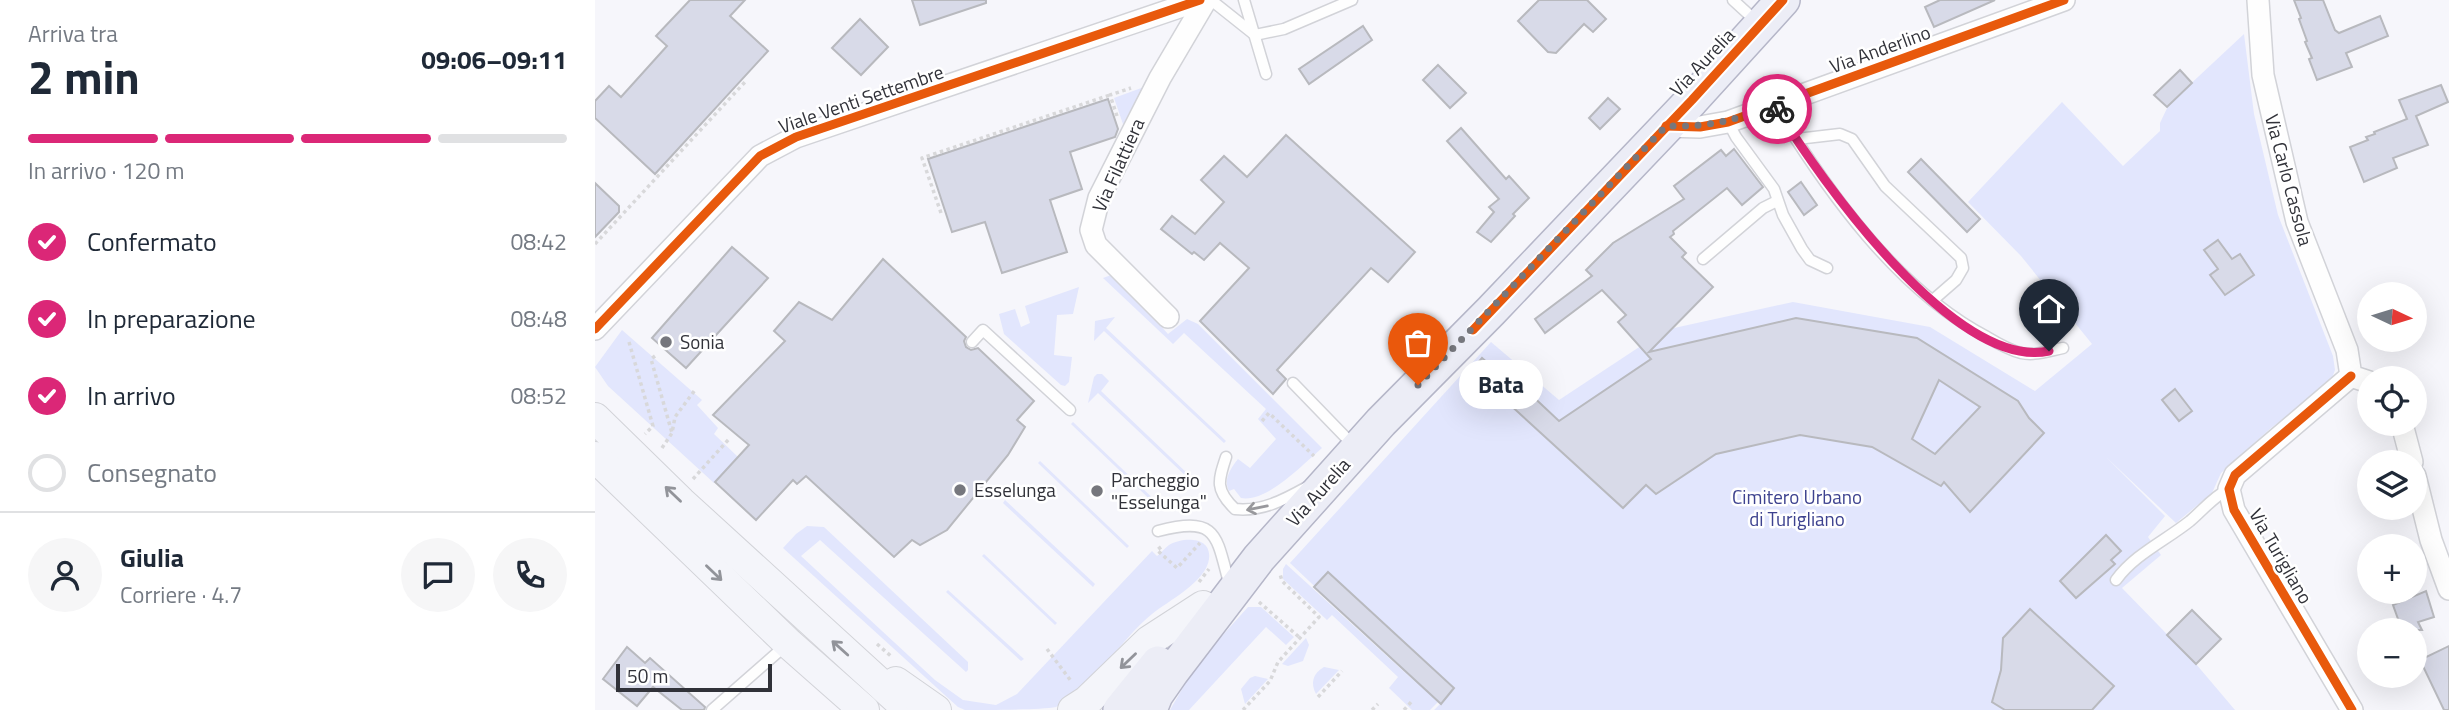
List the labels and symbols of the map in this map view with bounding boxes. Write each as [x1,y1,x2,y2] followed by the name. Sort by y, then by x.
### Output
[1825,17,1934,80] street label: Via Anderlino
[1662,21,1741,102] street label: Via Aurelia
[774,57,947,140] street label: Viale Venti Settembre
[1742,74,1812,144] courier
[2258,111,2321,249] street label: Via Carlo Cassola
[1084,113,1151,216] street label: Via Filattiera
[2019,279,2079,351] pin
[2357,282,2427,352] north arrow
[1388,313,1448,385] pin
[680,327,725,356] place label: Sonia
[658,334,674,350] marker: Sonia
[1460,360,1544,410] callout: Bata
[1279,450,1357,533] street label: Via Aurelia
[1111,465,1207,516] place label: Parcheggio "Esselunga"
[974,475,1056,504] place label: Esselunga
[952,482,968,498] marker: Esselunga
[1732,482,1862,533] park label: Cimitero Urbano di Turigliano
[1089,483,1105,499] marker: Parcheggio "Esselunga"
[664,485,681,502] one-way arrow
[1246,502,1268,515] one-way arrow
[2242,503,2321,609] street label: Via Turigliano
[706,564,723,581] one-way arrow
[832,639,849,656] one-way arrow
[1120,653,1137,670] one-way arrow
[616,661,772,693] scale bar

